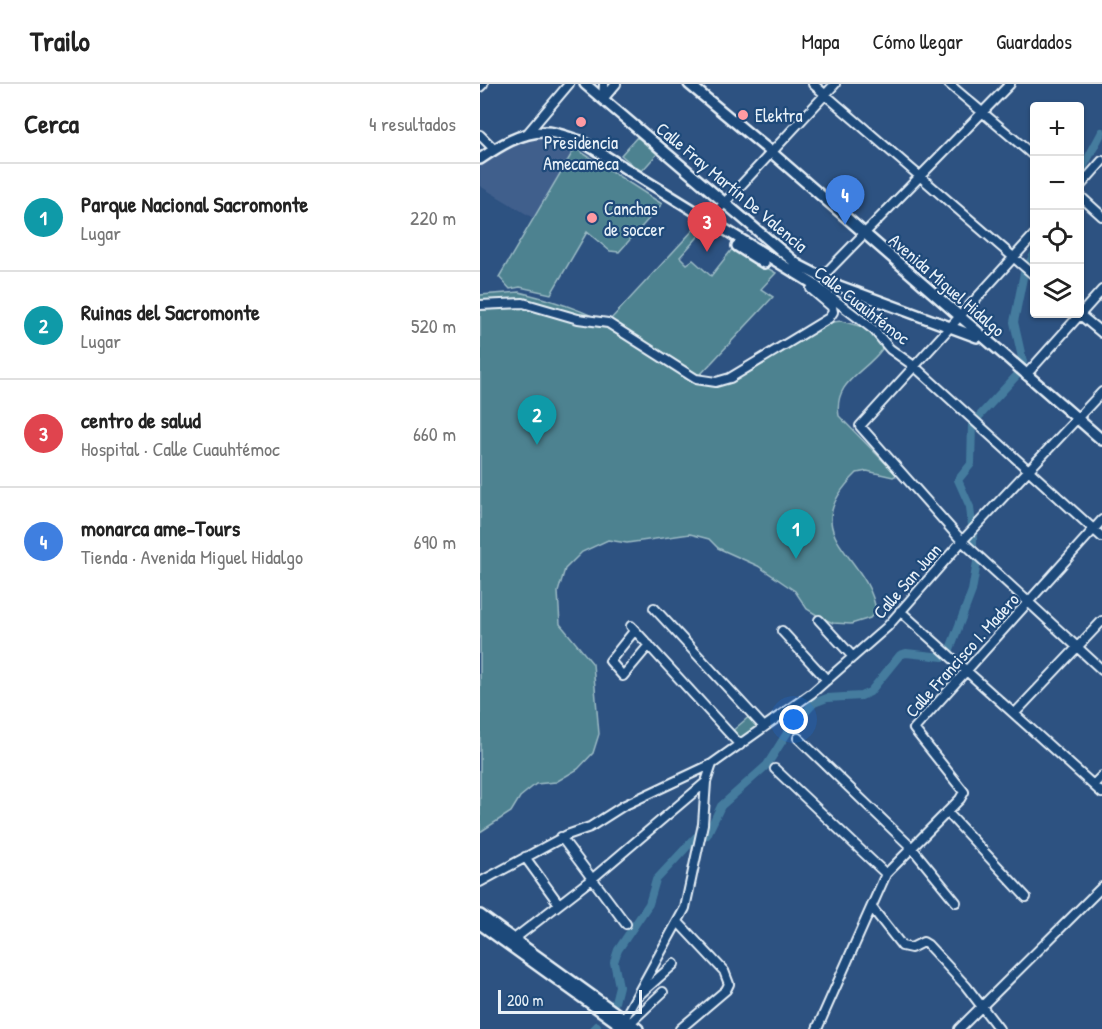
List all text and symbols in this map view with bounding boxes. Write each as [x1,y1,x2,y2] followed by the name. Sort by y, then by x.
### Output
[30,22,90,60] text: Trailo
[801,27,839,56] text: Mapa
[872,27,963,56] text: Cómo llegar
[996,27,1072,56] text: Guardados
[1030,102,1084,318] map controls
[1030,102,1084,156] button: +
[755,103,803,128] place label: Elektra
[24,106,79,141] text: Cerca
[736,108,750,122] marker: Elektra
[369,110,456,137] text: 4 resultados
[574,115,588,129] marker: Presidencia Amecameca
[651,116,813,258] street label: Calle Fray Martín De Valencia
[543,130,619,176] place label: Presidencia Amecameca
[1030,156,1084,210] button: −
[826,176,865,225] pin: 4
[81,189,308,219] text: Parque Nacional Sacromonte
[604,196,665,242] place label: Canchas de soccer
[688,202,726,252] pin: 3
[40,204,47,231] text: 1
[410,204,456,231] text: 220 m
[1030,210,1084,264] button: locate
[585,211,599,225] marker: Canchas de soccer
[81,219,121,246] text: Lugar
[884,228,1010,342] street label: Avenida Miguel Hidalgo
[809,260,915,350] street label: Calle Cuauhtémoc
[1030,264,1084,318] button: layers
[81,297,260,327] text: Ruinas del Sacromonte
[39,312,48,339] text: 2
[411,312,456,339] text: 520 m
[81,327,121,354] text: Lugar
[518,396,556,445] pin: 2
[81,405,201,435] text: centro de salud
[39,420,48,447] text: 3
[413,420,456,447] text: 660 m
[81,435,280,462] text: Hospital · Calle Cuauhtémoc
[776,510,816,559] pin: 1
[81,513,240,543] text: monarca ame-Tours
[40,528,47,555] text: 4
[414,528,456,555] text: 690 m
[867,538,947,624] street label: Calle San Juan
[81,543,303,570] text: Tienda · Avenida Miguel Hidalgo
[899,587,1025,723] street label: Calle Francisco I. Madero
[779,705,808,734] your location
[498,987,642,1014] scale bar
[507,989,543,1011] text: 200 m

